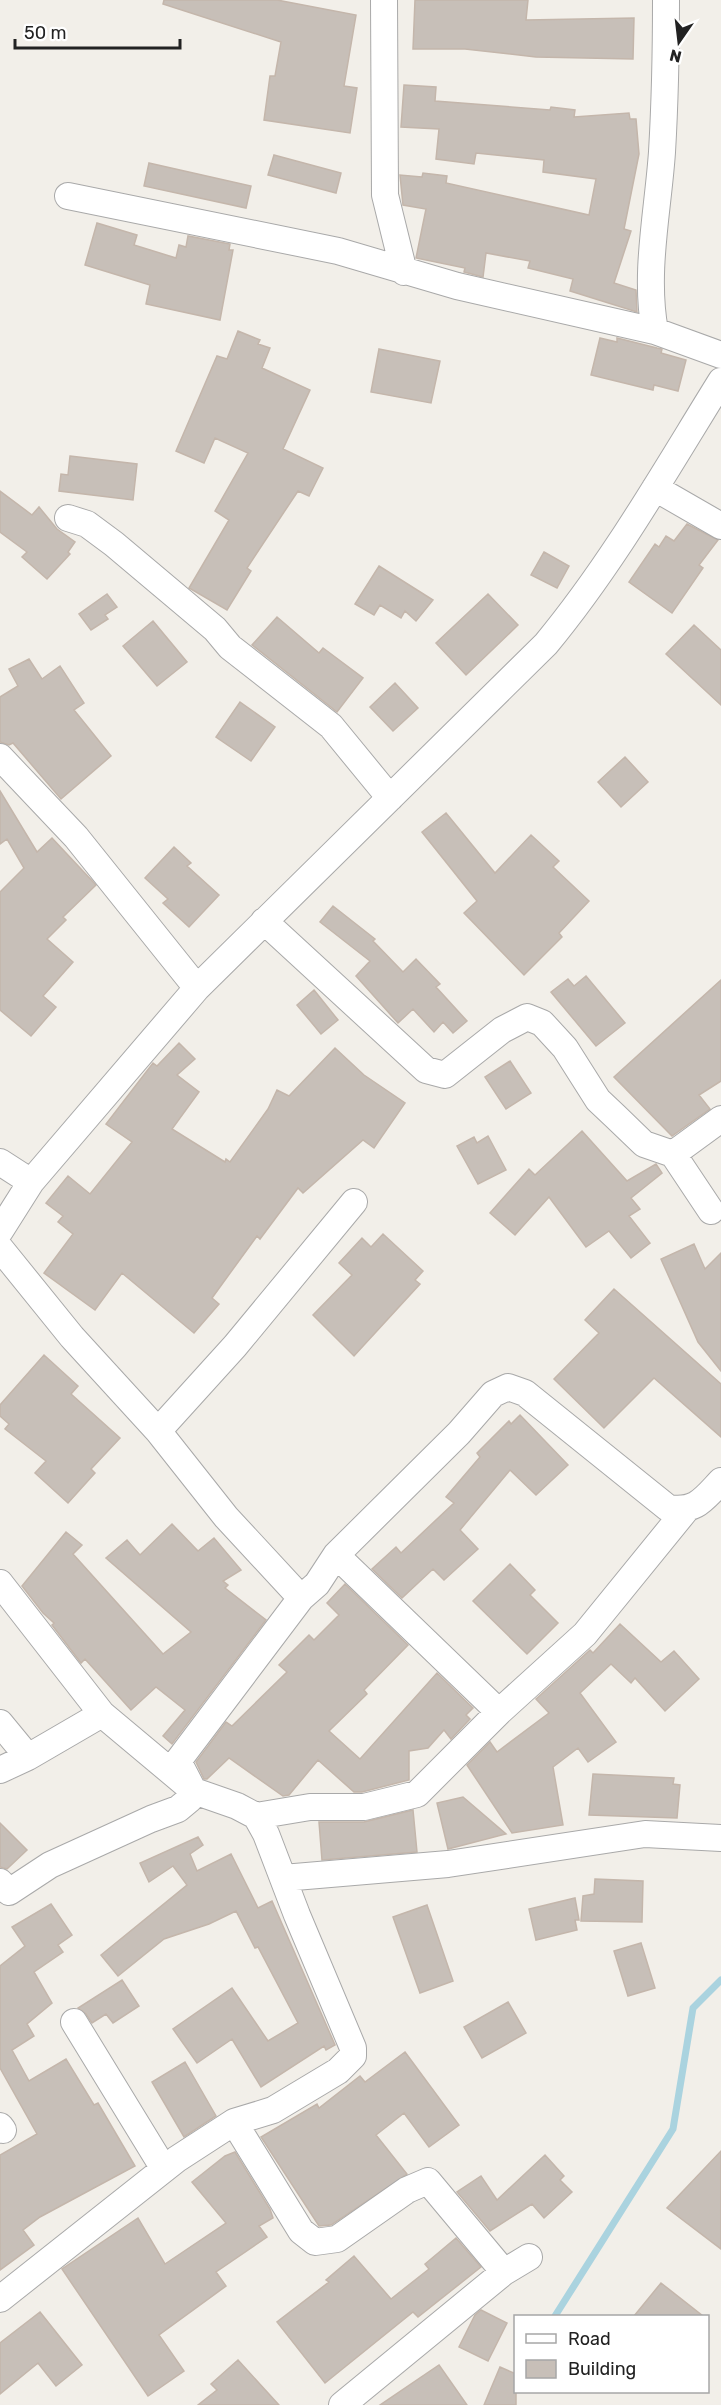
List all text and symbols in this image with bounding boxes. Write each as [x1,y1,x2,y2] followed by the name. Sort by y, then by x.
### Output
[15,12,180,50] scale bar
[649,12,709,72] north arrow
[24,22,67,44] text: 50 m
[668,45,683,67] text: N
[514,2315,709,2393] legend
[568,2328,611,2350] text: Road
[568,2358,636,2380] text: Building

